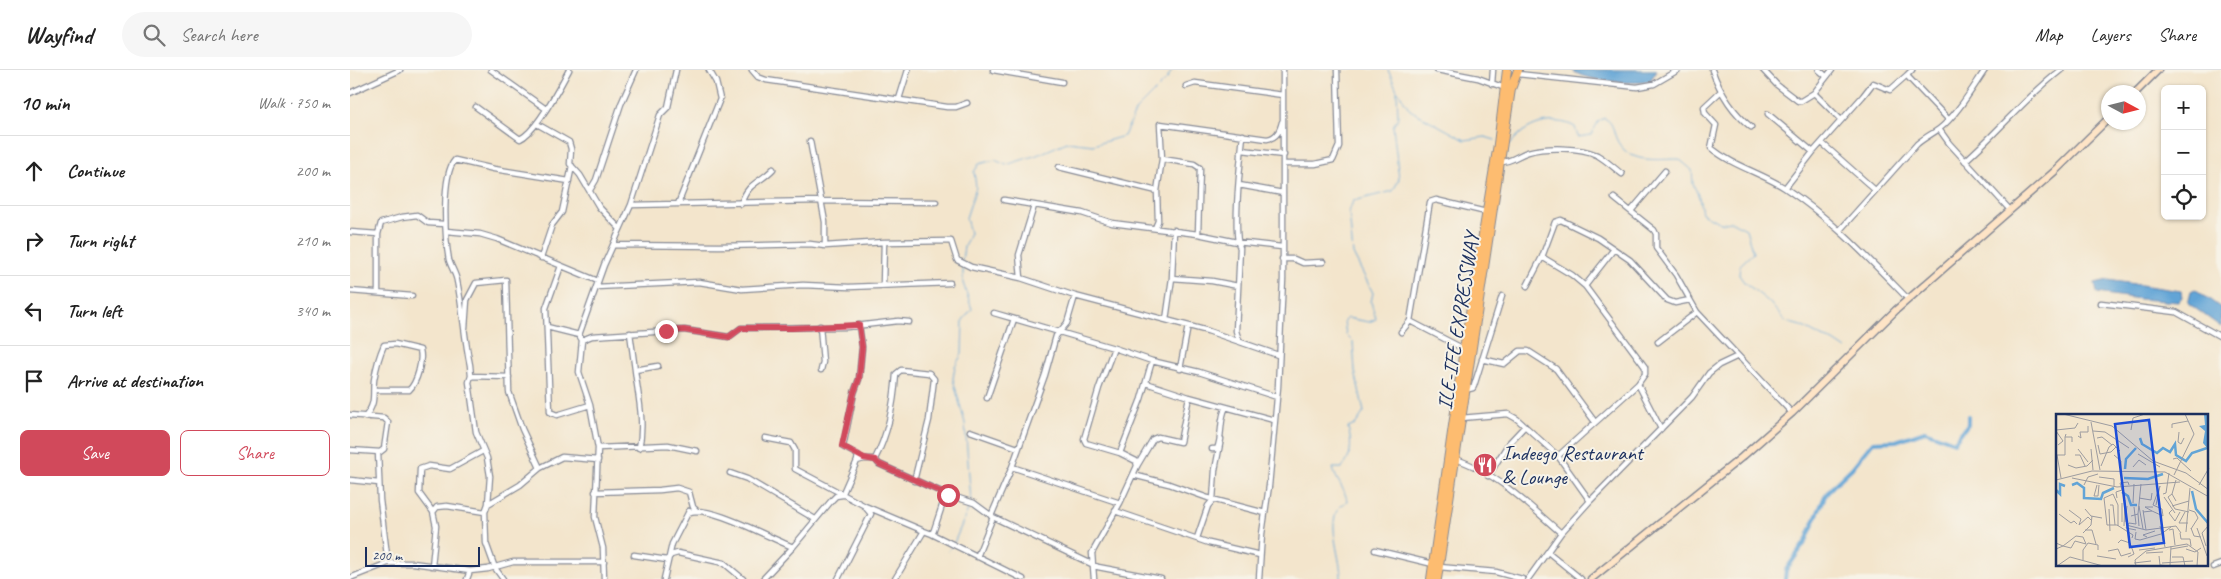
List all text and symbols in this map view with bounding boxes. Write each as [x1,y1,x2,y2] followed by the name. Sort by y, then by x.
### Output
[122,12,472,57] search box
[25,20,92,50] text: Wayfind
[140,21,168,49] icon: search
[180,23,258,47] text: Search here
[2035,24,2063,46] text: Map
[2091,24,2130,46] text: Layers
[2158,24,2196,46] text: Share
[2101,85,2146,130] north arrow
[2161,85,2206,220] map controls
[2161,85,2206,130] button: +
[20,90,70,116] text: 10 min
[258,93,330,113] text: Walk · 750 m
[2161,130,2206,175] button: −
[20,157,48,185] icon: ahead
[67,159,124,183] text: Continue
[296,161,330,181] text: 200 m
[2161,175,2206,220] button: locate
[20,227,48,255] icon: right
[1431,227,1485,411] street label: ILE-IFE EXPRESSWAY
[67,229,134,253] text: Turn right
[296,231,330,251] text: 210 m
[20,297,48,325] icon: left
[67,299,122,323] text: Turn left
[296,301,330,321] text: 340 m
[655,320,678,343] route end
[20,367,48,395] icon: arrive
[67,369,203,393] text: Arrive at destination
[2056,414,2208,566] inset map
[20,430,170,476] button: Save
[180,430,330,476] button: Share
[1502,440,1645,490] place label: Indeego Restaurant & Lounge
[1472,452,1498,478] restaurant icon: Indeego Restaurant & Lounge
[937,484,960,507] route start
[365,544,480,567] scale bar
[372,547,402,564] text: 200 m

